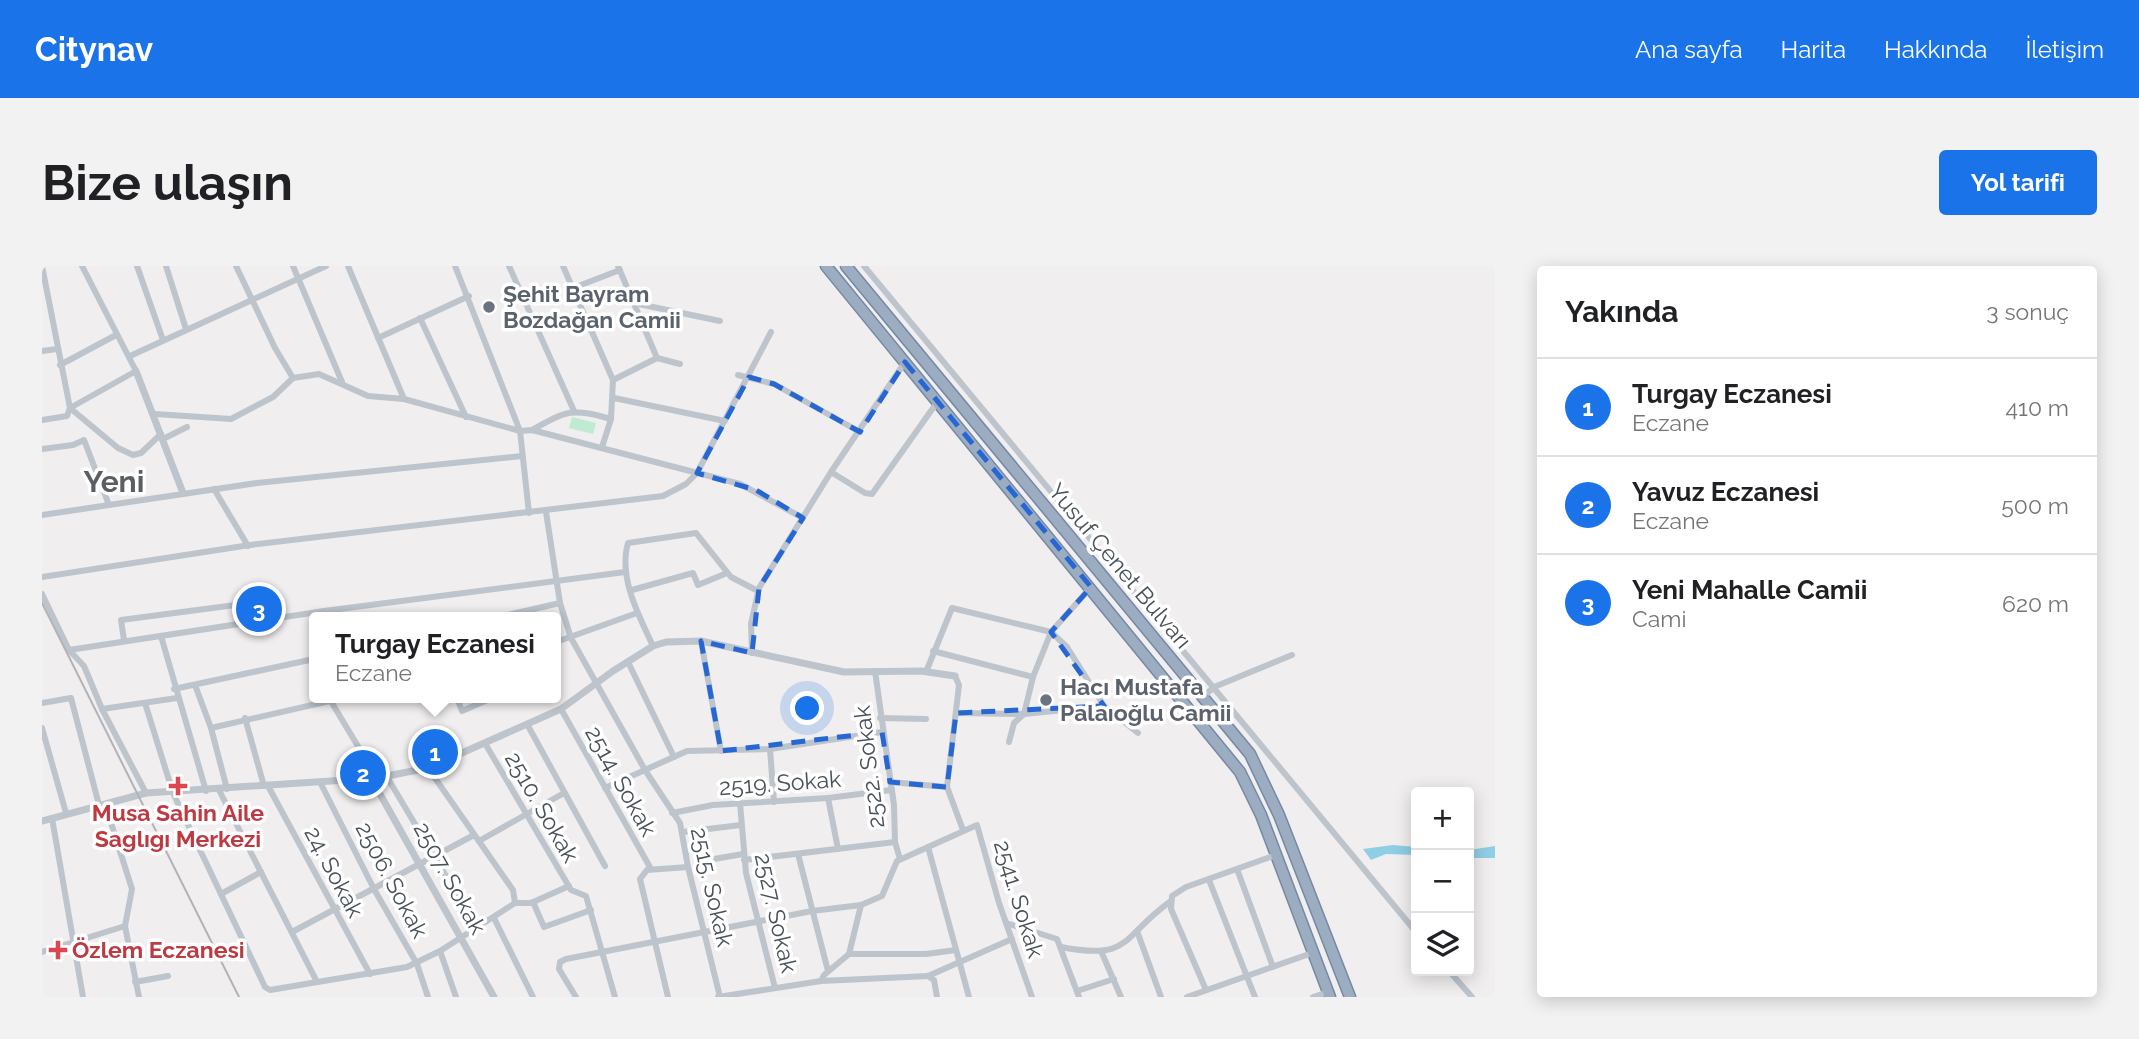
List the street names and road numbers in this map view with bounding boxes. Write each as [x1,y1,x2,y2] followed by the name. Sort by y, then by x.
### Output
[1043,478,1197,654] street label: Yusuf Çenet Bulvarı
[848,704,889,830] street label: 2522. Sokak
[580,721,663,841] street label: 2514. Sokak
[500,747,585,867] street label: 2510. Sokak
[718,765,842,800] street label: 2519. Sokak
[351,817,434,942] street label: 2506. Sokak
[409,817,492,939] street label: 2507. Sokak
[299,822,370,922] street label: 24. Sokak
[686,825,739,949] street label: 2515. Sokak
[989,837,1050,961] street label: 2541. Sokak
[750,850,803,975] street label: 2527. Sokak

